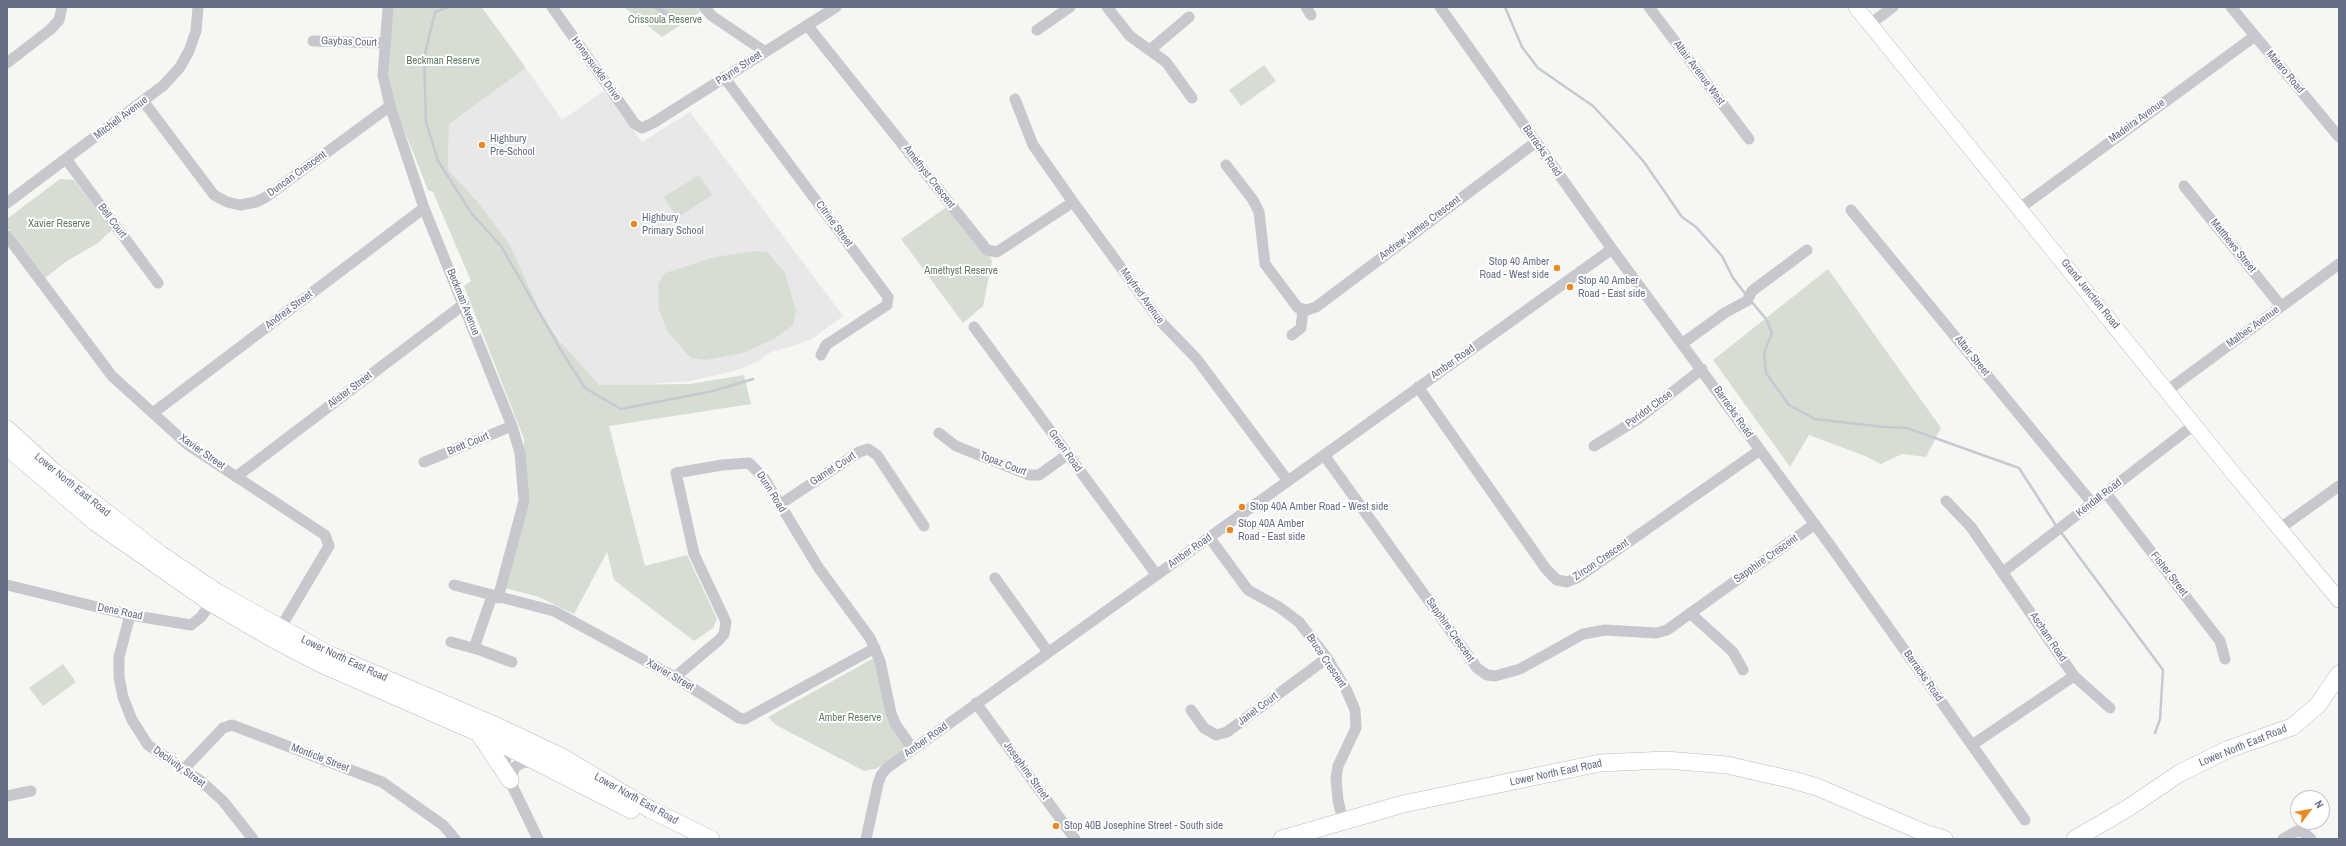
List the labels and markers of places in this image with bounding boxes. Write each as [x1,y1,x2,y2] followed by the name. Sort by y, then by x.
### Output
[490,132,535,158] place label: Highbury Pre-School
[477,140,487,150] marker: Highbury Pre-School
[642,211,704,237] place label: Highbury Primary School
[629,219,639,229] marker: Highbury Primary School
[1479,255,1549,281] place label: Stop 40 Amber Road - West side
[1552,263,1562,273] marker: Stop 40 Amber Road - West side
[1578,274,1645,300] place label: Stop 40 Amber Road - East side
[1565,282,1575,292] marker: Stop 40 Amber Road - East side
[1250,500,1388,514] place label: Stop 40A Amber Road - West side
[1237,502,1247,512] marker: Stop 40A Amber Road - West side
[1238,517,1305,543] place label: Stop 40A Amber Road - East side
[1225,525,1235,535] marker: Stop 40A Amber Road - East side
[1064,819,1223,833] place label: Stop 40B Josephine Street - South side
[1051,821,1061,831] marker: Stop 40B Josephine Street - South side

